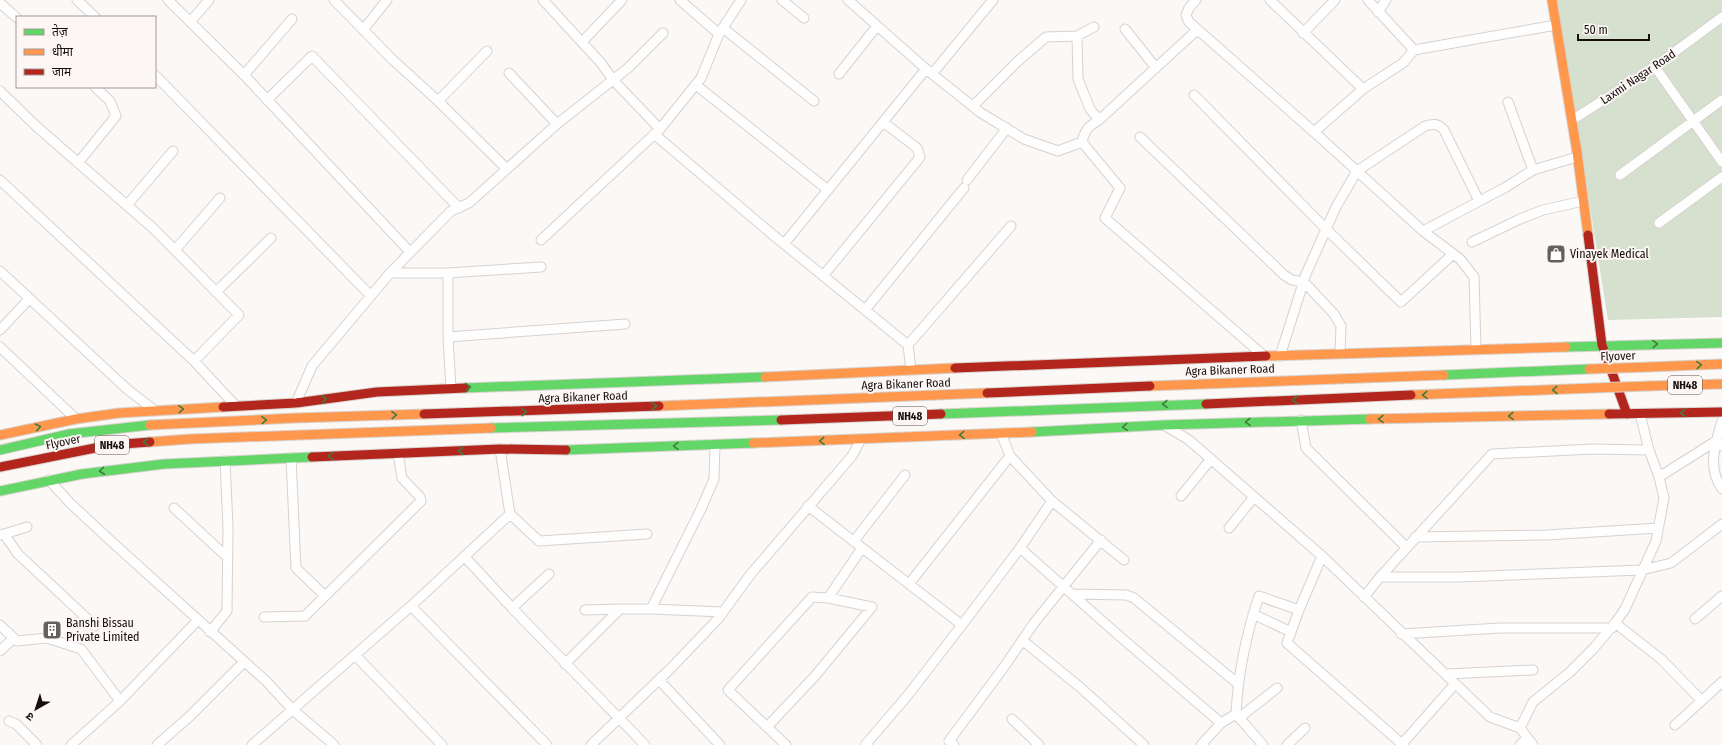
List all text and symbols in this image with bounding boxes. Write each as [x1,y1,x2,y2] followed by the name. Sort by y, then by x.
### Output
[16,16,156,88] legend
[1578,16,1649,42] scale bar
[1584,23,1608,37] text: 50 m
[52,24,69,39] text: तेज़
[52,44,74,59] text: धीमा
[1598,47,1678,107] street label: Laxmi Nagar Road
[52,65,72,79] text: जाम
[1545,243,1567,265] shop icon: Vinayek Medical
[1570,247,1649,261] place label: Vinayek Medical
[1652,340,1658,348] one-way arrow
[1600,348,1637,364] street label: Flyover
[1185,361,1275,379] street label: Agra Bikaner Road
[1696,361,1702,369] one-way arrow
[861,375,951,393] street label: Agra Bikaner Road
[1668,376,1702,394] road number: NH48
[465,383,471,391] one-way arrow
[1552,386,1558,394] one-way arrow
[538,388,628,406] street label: Agra Bikaner Road
[1422,390,1428,399] one-way arrow
[321,395,327,404] one-way arrow
[1292,395,1298,404] one-way arrow
[1162,400,1168,409] one-way arrow
[651,402,657,410] one-way arrow
[178,404,184,413] one-way arrow
[521,407,527,416] one-way arrow
[893,407,927,425] road number: NH48
[1680,409,1686,417] one-way arrow
[391,411,397,419] one-way arrow
[1508,412,1514,420] one-way arrow
[261,415,267,424] one-way arrow
[1378,415,1384,423] one-way arrow
[1245,418,1251,426] one-way arrow
[35,423,41,431] one-way arrow
[1122,423,1128,431] one-way arrow
[44,431,82,453] street label: Flyover
[959,431,965,440] one-way arrow
[95,436,129,454] road number: NH48
[819,436,825,445] one-way arrow
[143,438,149,447] one-way arrow
[673,442,679,450] one-way arrow
[458,447,464,456] one-way arrow
[328,452,334,460] one-way arrow
[99,466,105,475] one-way arrow
[66,616,140,644] place label: Banshi Bissau Private Limited
[41,619,63,641] building icon: Banshi Bissau Private Limited
[16,689,56,729] north arrow
[23,709,37,723] text: उ

